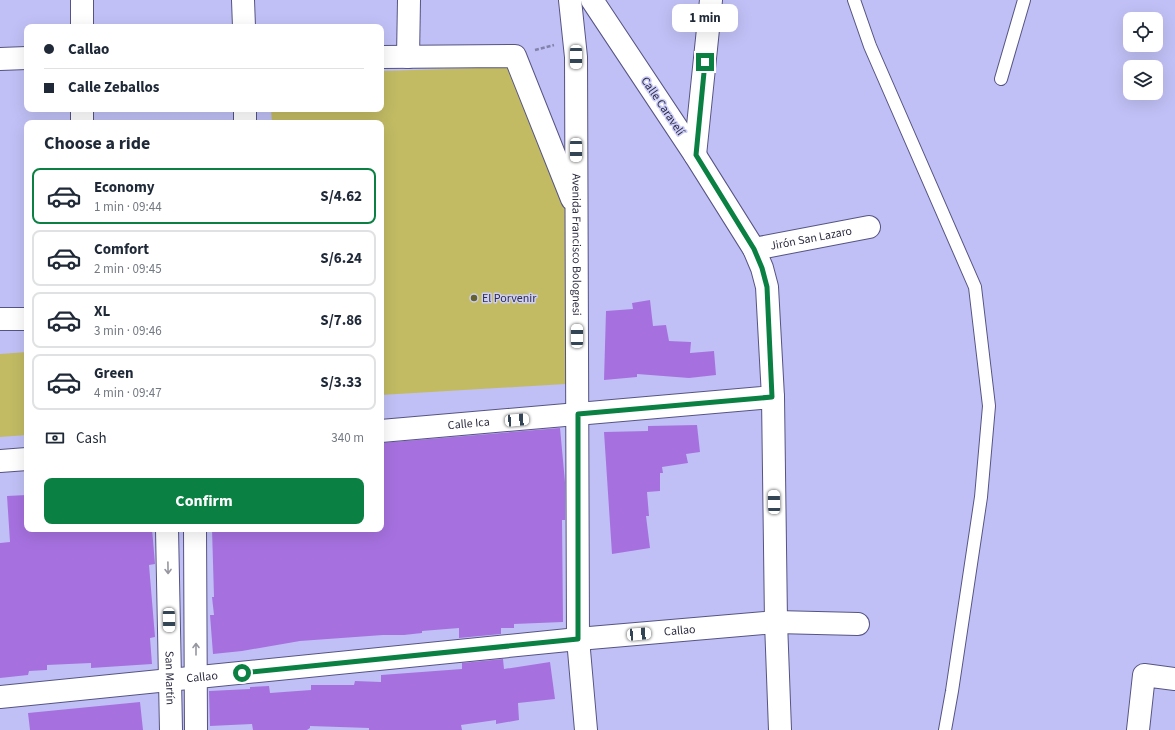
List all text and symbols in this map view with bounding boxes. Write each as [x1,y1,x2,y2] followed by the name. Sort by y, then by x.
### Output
[672,4,738,32] callout: 1 min
[689,9,721,27] text: 1 min
[1123,12,1163,100] map controls
[1123,12,1163,52] button: locate
[68,39,109,60] text: Callao
[570,45,582,69] car
[696,53,714,71] route end
[1123,60,1163,100] button: layers
[637,73,689,140] street label: Calle Caravelí
[68,77,159,98] text: Calle Zeballos
[44,131,150,156] text: Choose a ride
[570,138,582,162] car
[567,174,585,316] street label: Avenida Francisco Bolognesi
[94,177,155,198] text: Economy
[46,178,82,214] icon: car
[320,186,362,207] text: S/4.62
[94,198,162,216] text: 1 min · 09:44
[769,222,853,255] street label: Jirón San Lazaro
[94,239,149,260] text: Comfort
[46,240,82,276] icon: car
[320,248,362,269] text: S/6.24
[94,260,162,278] text: 2 min · 09:45
[482,290,537,307] place label: El Porvenir
[469,293,479,303] marker: El Porvenir
[94,301,110,322] text: XL
[46,302,82,338] icon: car
[320,310,362,331] text: S/7.86
[94,322,162,340] text: 3 min · 09:46
[571,324,583,348] car
[94,363,134,384] text: Green
[46,364,82,400] icon: car
[320,372,362,393] text: S/3.33
[94,384,162,402] text: 4 min · 09:47
[505,413,529,427] car
[447,414,490,434] street label: Calle Ica
[44,427,66,449] icon: cash
[76,428,107,449] text: Cash
[331,429,364,447] text: 340 m
[44,478,364,524] button: Confirm
[768,490,780,514] car
[164,561,171,574] one-way arrow
[163,608,175,632] car
[663,621,696,641] street label: Callao
[627,627,651,641] car
[192,643,200,656] one-way arrow
[160,651,179,705] street label: San Martín
[233,664,251,682] route start
[185,667,219,687] street label: Callao

